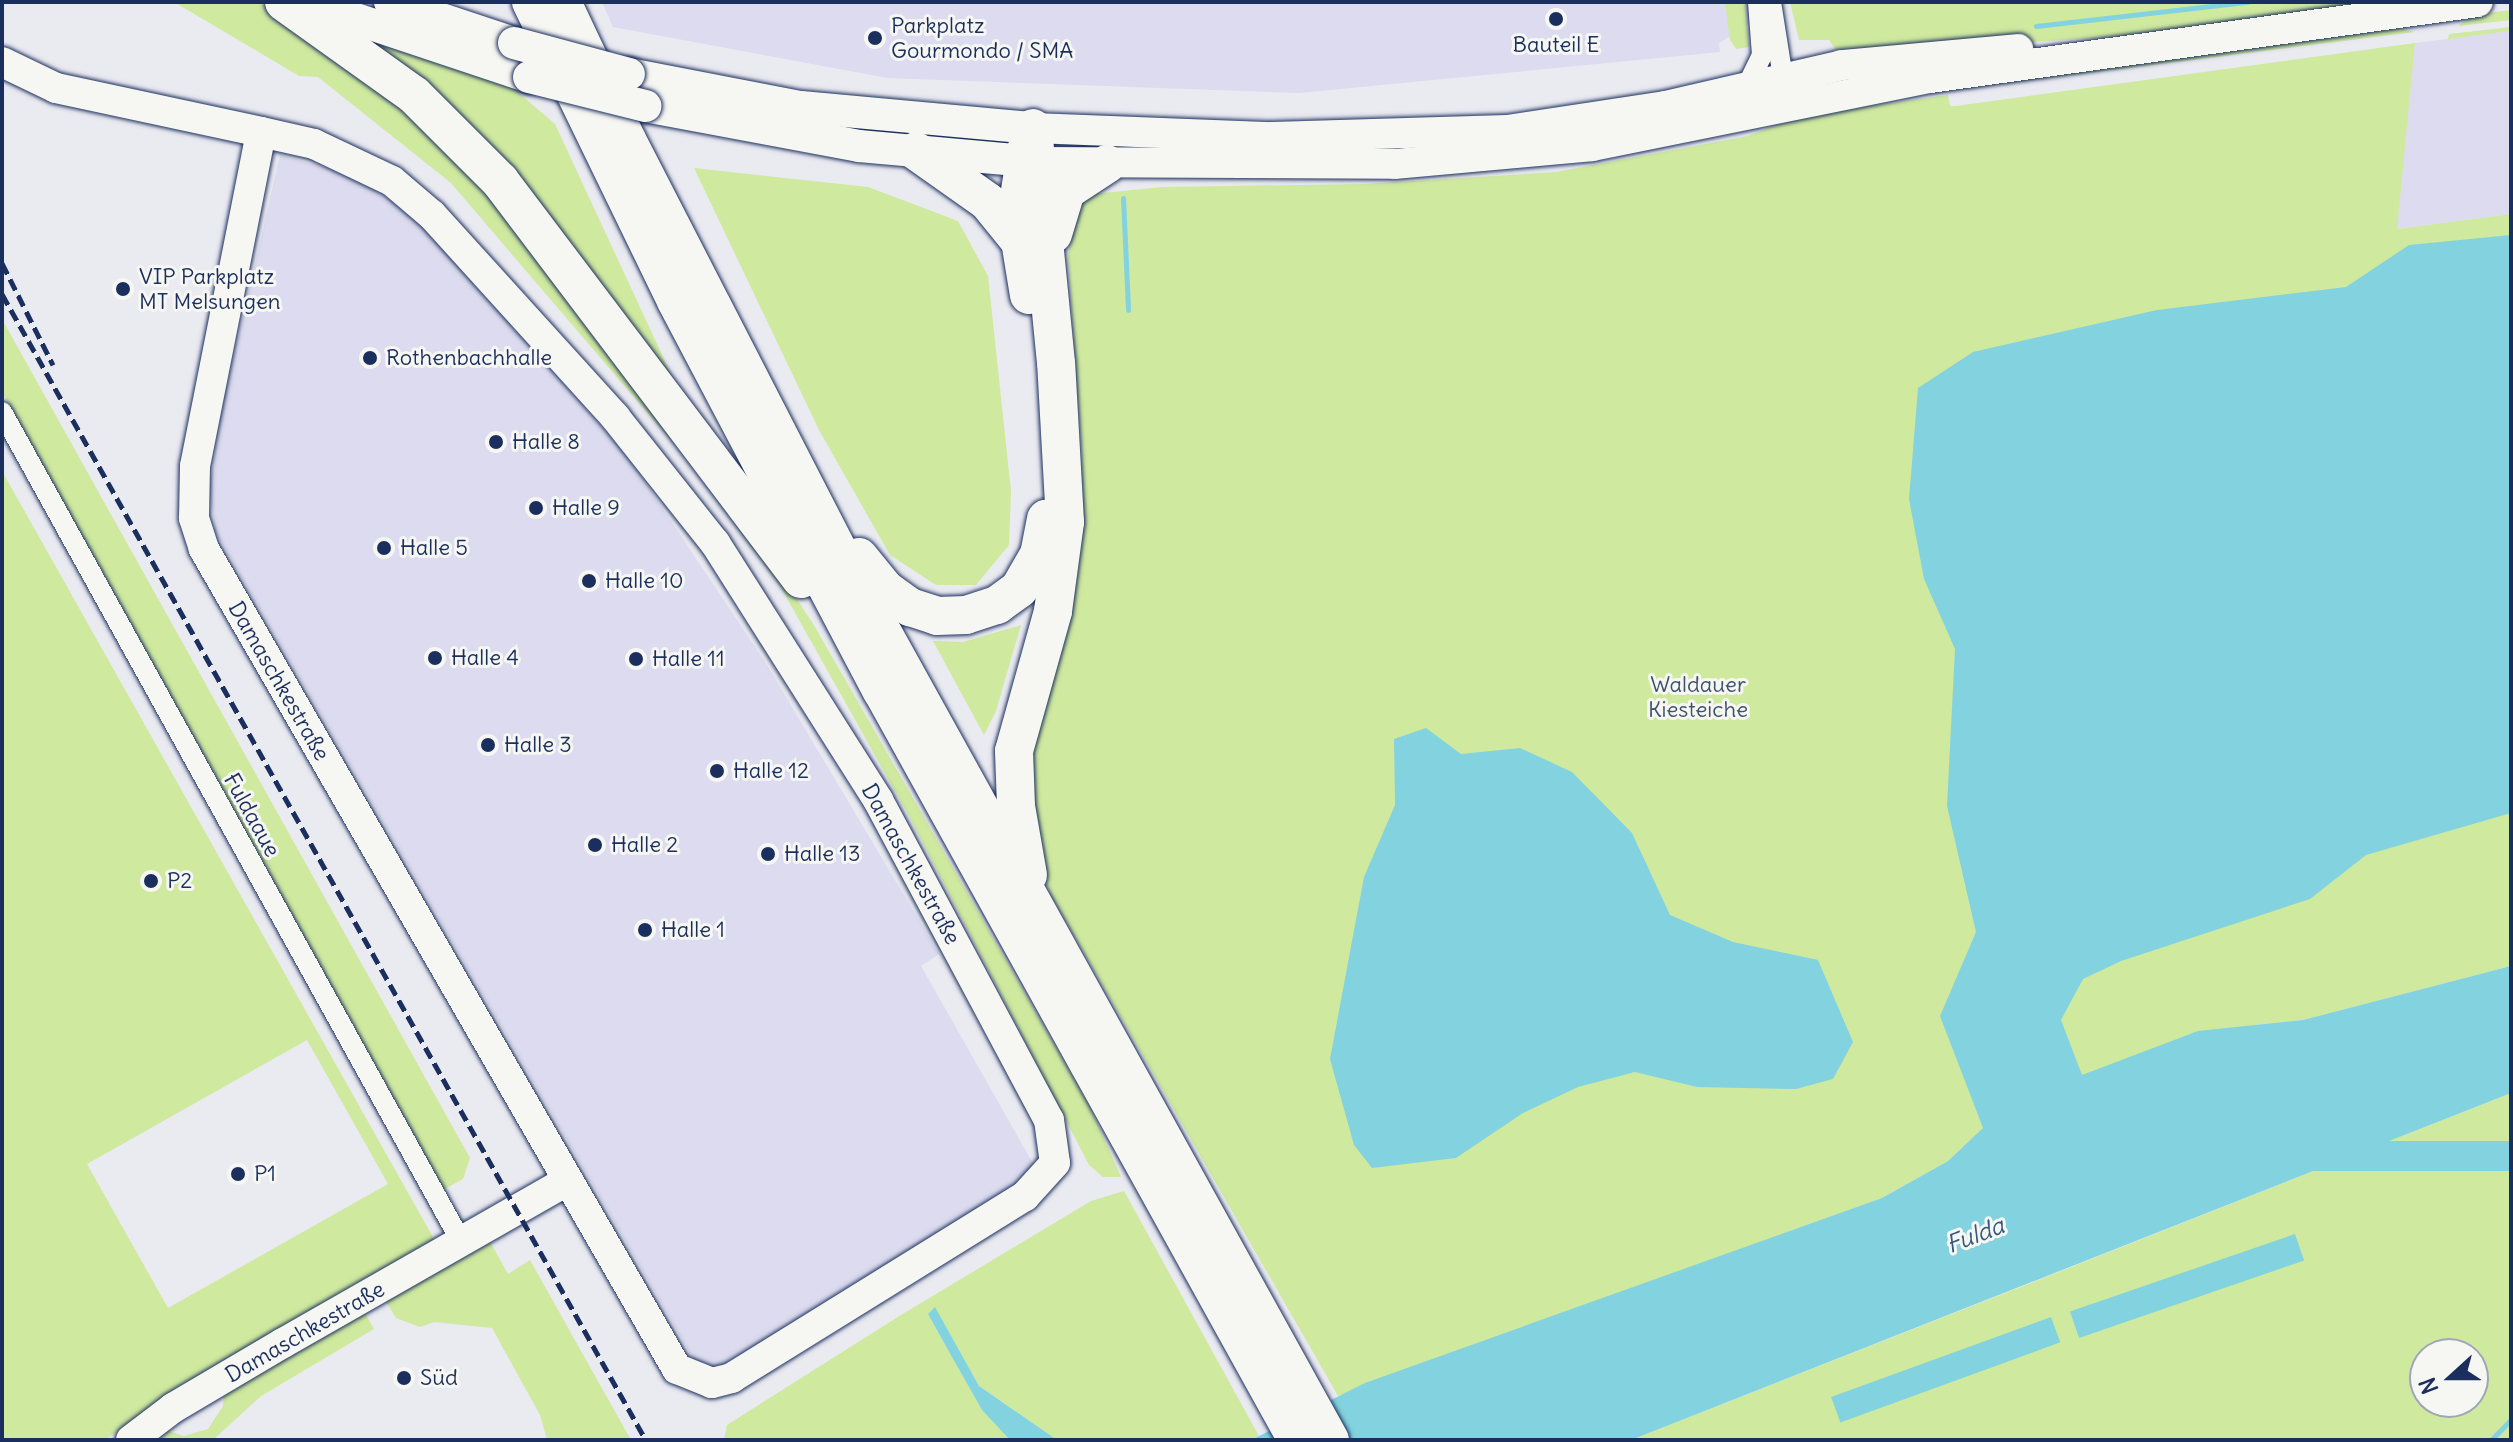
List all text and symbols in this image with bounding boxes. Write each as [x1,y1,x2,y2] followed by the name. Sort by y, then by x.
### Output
[1547,10,1565,28] marker: Bauteil E
[891,12,1073,64] place label: Parkplatz Gourmondo / SMA
[866,29,884,47] marker: Parkplatz Gourmondo / SMA
[1513,32,1599,58] place label: Bauteil E
[139,263,281,314] place label: VIP Parkplatz MT Melsungen
[114,280,132,298] marker: VIP Parkplatz MT Melsungen
[386,345,552,371] place label: Rothenbachhalle
[361,349,379,367] marker: Rothenbachhalle
[512,429,580,455] place label: Halle 8
[487,433,505,451] marker: Halle 8
[552,495,620,521] place label: Halle 9
[527,499,545,517] marker: Halle 9
[400,535,468,561] place label: Halle 5
[375,539,393,557] marker: Halle 5
[605,568,684,594] place label: Halle 10
[580,572,598,590] marker: Halle 10
[223,597,335,765] street label: Damaschkestraße
[451,645,519,671] place label: Halle 4
[652,646,725,672] place label: Halle 11
[426,649,444,667] marker: Halle 4
[627,650,645,668] marker: Halle 11
[1648,671,1748,722] park label: Waldauer Kiesteiche
[504,732,572,758] place label: Halle 3
[479,736,497,754] marker: Halle 3
[733,758,809,784] place label: Halle 12
[708,762,726,780] marker: Halle 12
[218,768,286,862] street label: Fuldaaue
[856,779,966,949] street label: Damaschkestraße
[611,832,678,858] place label: Halle 2
[586,836,604,854] marker: Halle 2
[784,841,861,867] place label: Halle 13
[759,845,777,863] marker: Halle 13
[167,868,192,894] place label: P2
[142,872,160,890] marker: P2
[661,917,725,943] place label: Halle 1
[636,921,654,939] marker: Halle 1
[254,1161,276,1187] place label: P1
[229,1165,247,1183] marker: P1
[1942,1211,2008,1259] water label: Fulda
[221,1276,389,1388] street label: Damaschkestraße
[2409,1338,2489,1418] north arrow
[420,1365,458,1391] place label: Süd
[395,1369,413,1387] marker: Süd
[2413,1374,2444,1398] text: N

